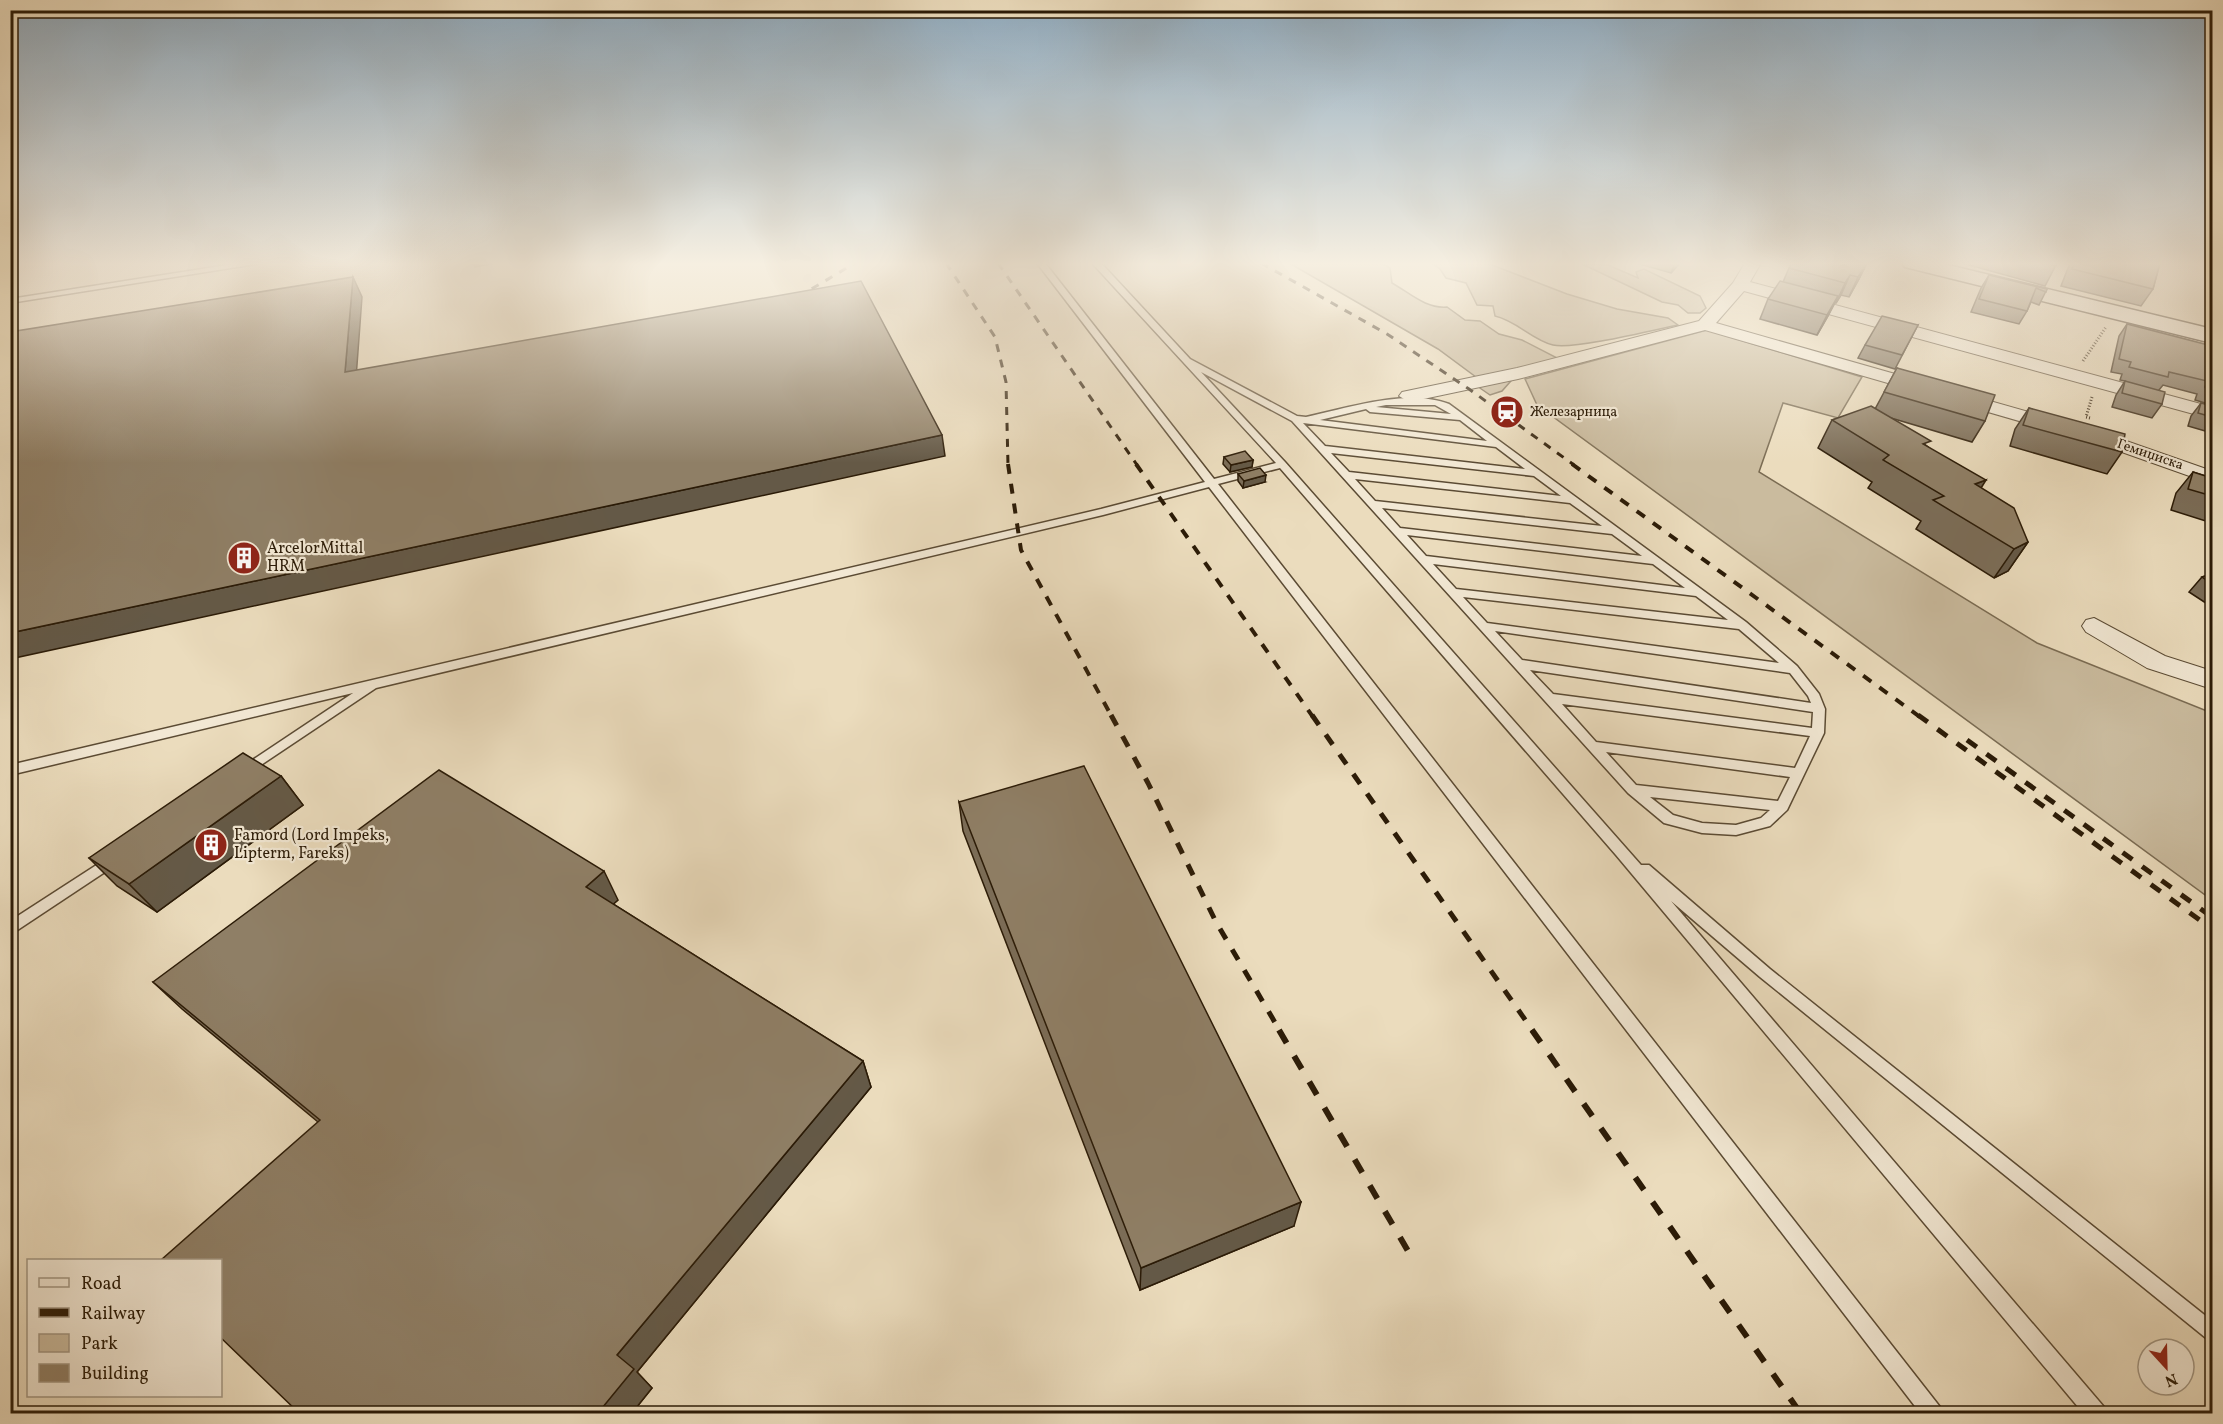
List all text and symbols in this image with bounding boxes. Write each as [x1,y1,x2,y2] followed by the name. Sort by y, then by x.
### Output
[1489,394,1525,430] station icon: Железарница
[1530,403,1617,422] place label: Железарница
[2114,435,2186,475] street label: Гемиџиска
[267,538,363,578] place label: ArcelorMittal HRM
[226,540,262,576] building icon: ArcelorMittal HRM
[234,825,389,865] place label: Famord (Lord Impeks, Lipterm, Fareks)
[193,827,229,863] building icon: Famord (Lord Impeks, Lipterm, Fareks)
[27,1259,222,1397] legend
[81,1272,122,1297] text: Road
[81,1302,145,1327] text: Railway
[81,1332,118,1357] text: Park
[2136,1337,2196,1397] north arrow
[81,1362,149,1387] text: Building
[2161,1367,2180,1392] text: N

